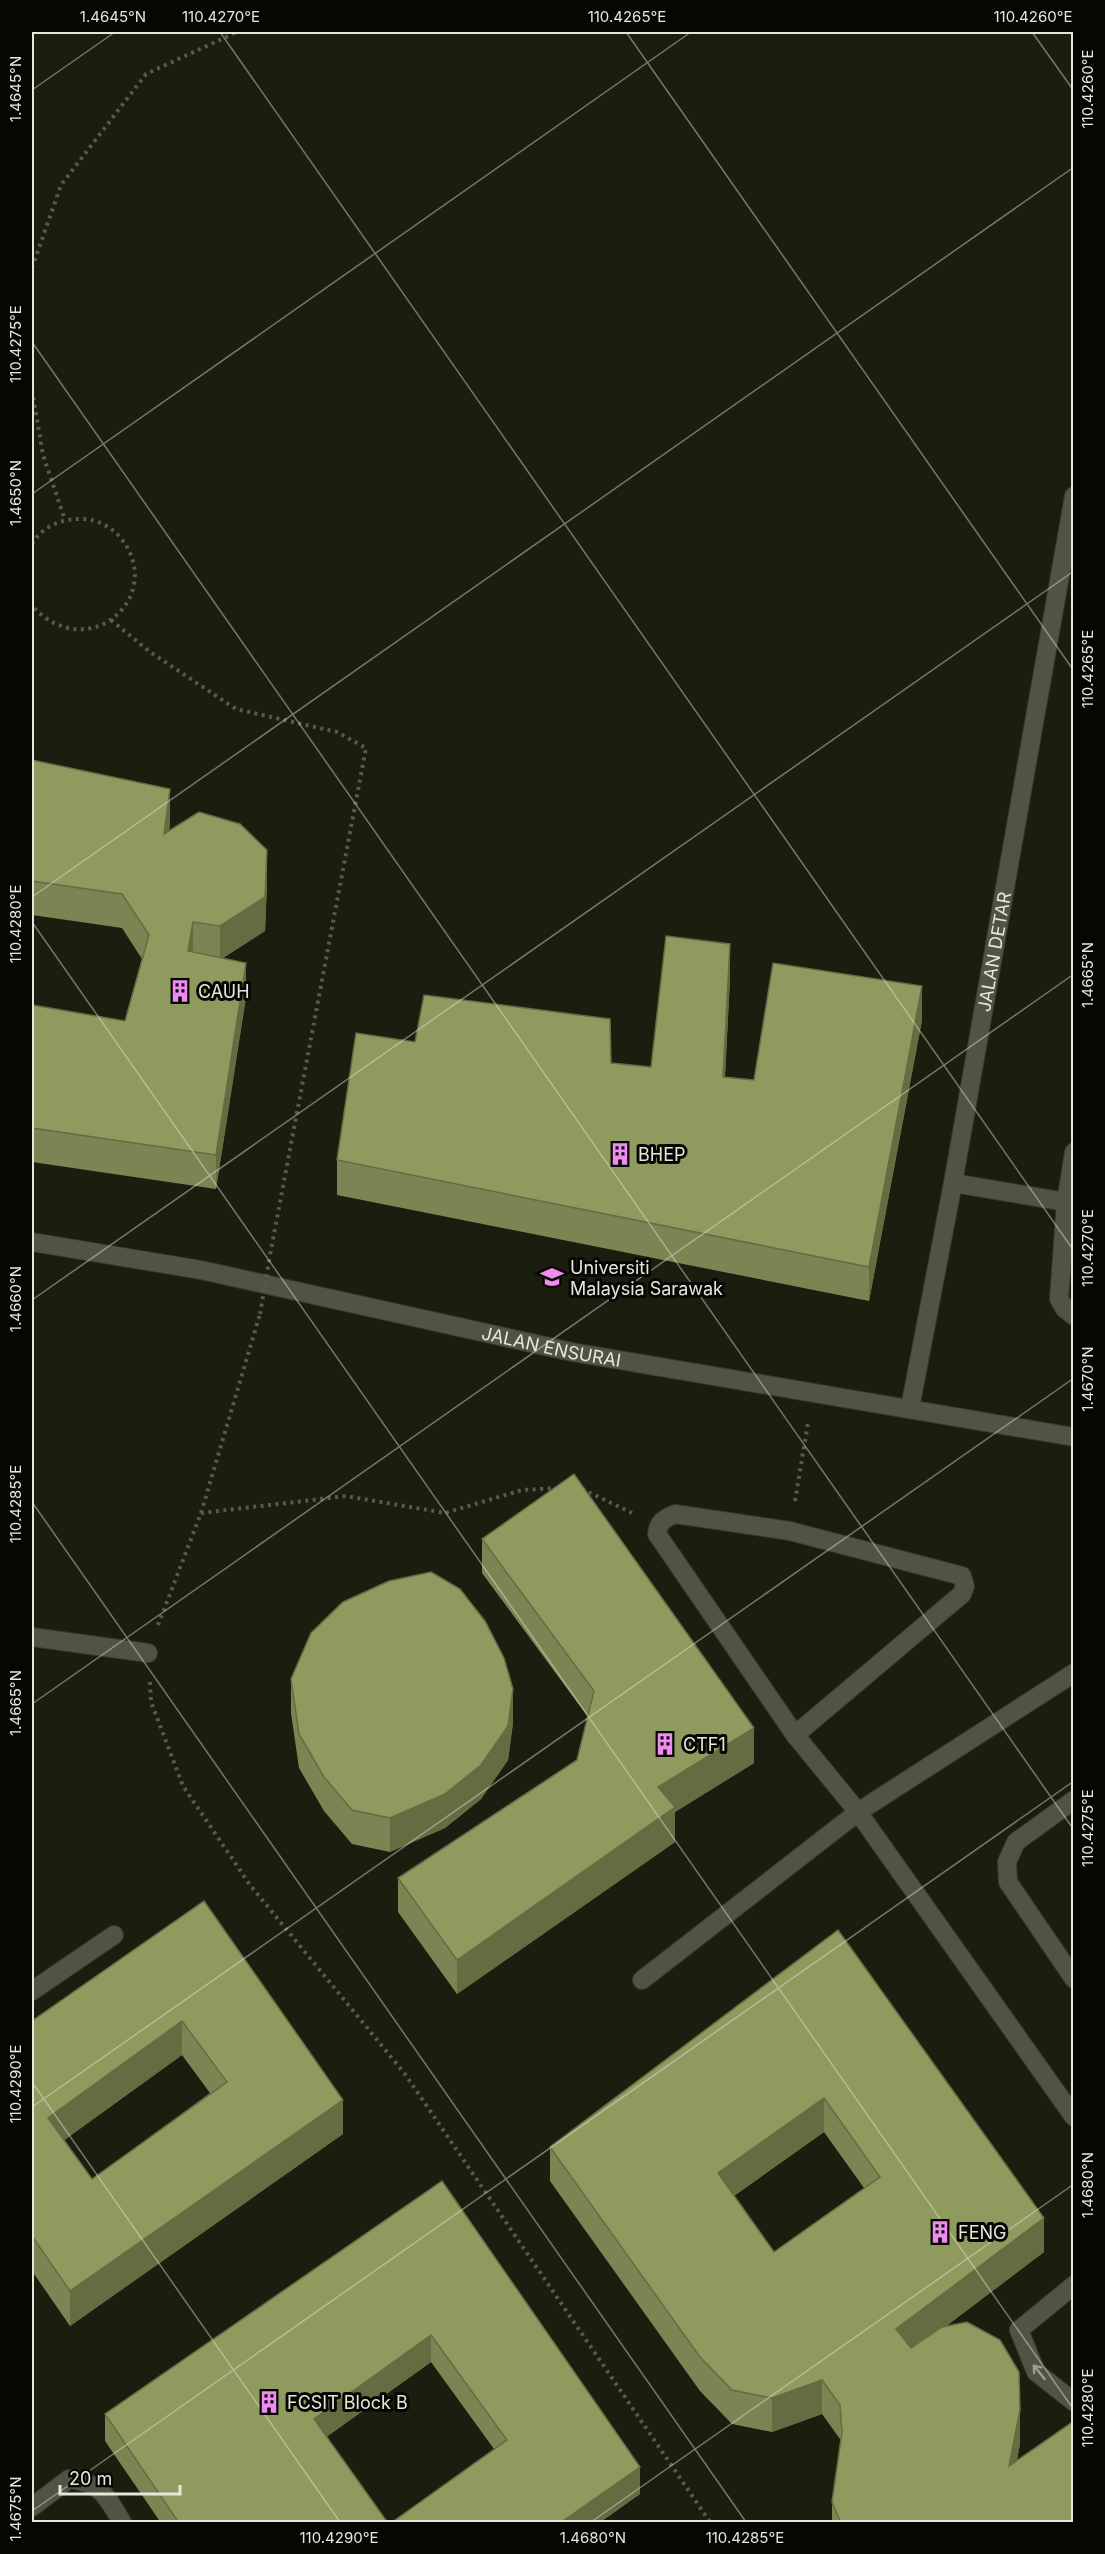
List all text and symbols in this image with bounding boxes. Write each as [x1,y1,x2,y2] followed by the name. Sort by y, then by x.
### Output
[80,7,146,26] text: 1.4645°N
[182,7,260,26] text: 110.4270°E
[588,7,666,26] text: 110.4265°E
[993,7,1073,26] text: 110.4260°E
[1078,49,1097,129] text: 110.4260°E
[6,56,25,122] text: 1.4645°N
[6,305,25,383] text: 110.4275°E
[6,460,25,526] text: 1.4650°N
[1078,630,1097,708] text: 110.4265°E
[6,884,25,964] text: 110.4280°E
[973,890,1015,1013] street label: JALAN DETAR
[1078,942,1097,1008] text: 1.4665°N
[167,978,193,1004] building icon: CAUH
[198,981,250,1002] place label: CAUH
[607,1141,633,1167] building icon: BHEP
[638,1144,685,1165] place label: BHEP
[1078,1209,1097,1287] text: 110.4270°E
[570,1257,723,1299] place label: Universiti Malaysia Sarawak
[539,1264,565,1290] school or university icon: Universiti Malaysia Sarawak
[6,1266,25,1332] text: 1.4660°N
[480,1322,623,1371] street label: JALAN ENSURAI
[1078,1346,1097,1412] text: 1.4670°N
[6,1465,25,1543] text: 110.4285°E
[6,1670,25,1736] text: 1.4665°N
[652,1731,678,1757] building icon: CTF1
[683,1734,726,1755] place label: CTF1
[1078,1789,1097,1867] text: 110.4275°E
[6,2044,25,2124] text: 110.4290°E
[1078,2152,1097,2218] text: 1.4680°N
[927,2219,953,2245] building icon: FENG
[958,2222,1006,2243] place label: FENG
[1032,2364,1046,2380] one-way arrow
[1078,2368,1097,2448] text: 110.4280°E
[256,2389,282,2415] building icon: FCSIT Block B
[287,2392,408,2413] place label: FCSIT Block B
[60,2458,180,2496] scale bar
[69,2468,112,2489] text: 20 m
[6,2476,25,2542] text: 1.4675°N
[299,2528,379,2547] text: 110.4290°E
[560,2528,626,2547] text: 1.4680°N
[706,2528,784,2547] text: 110.4285°E

